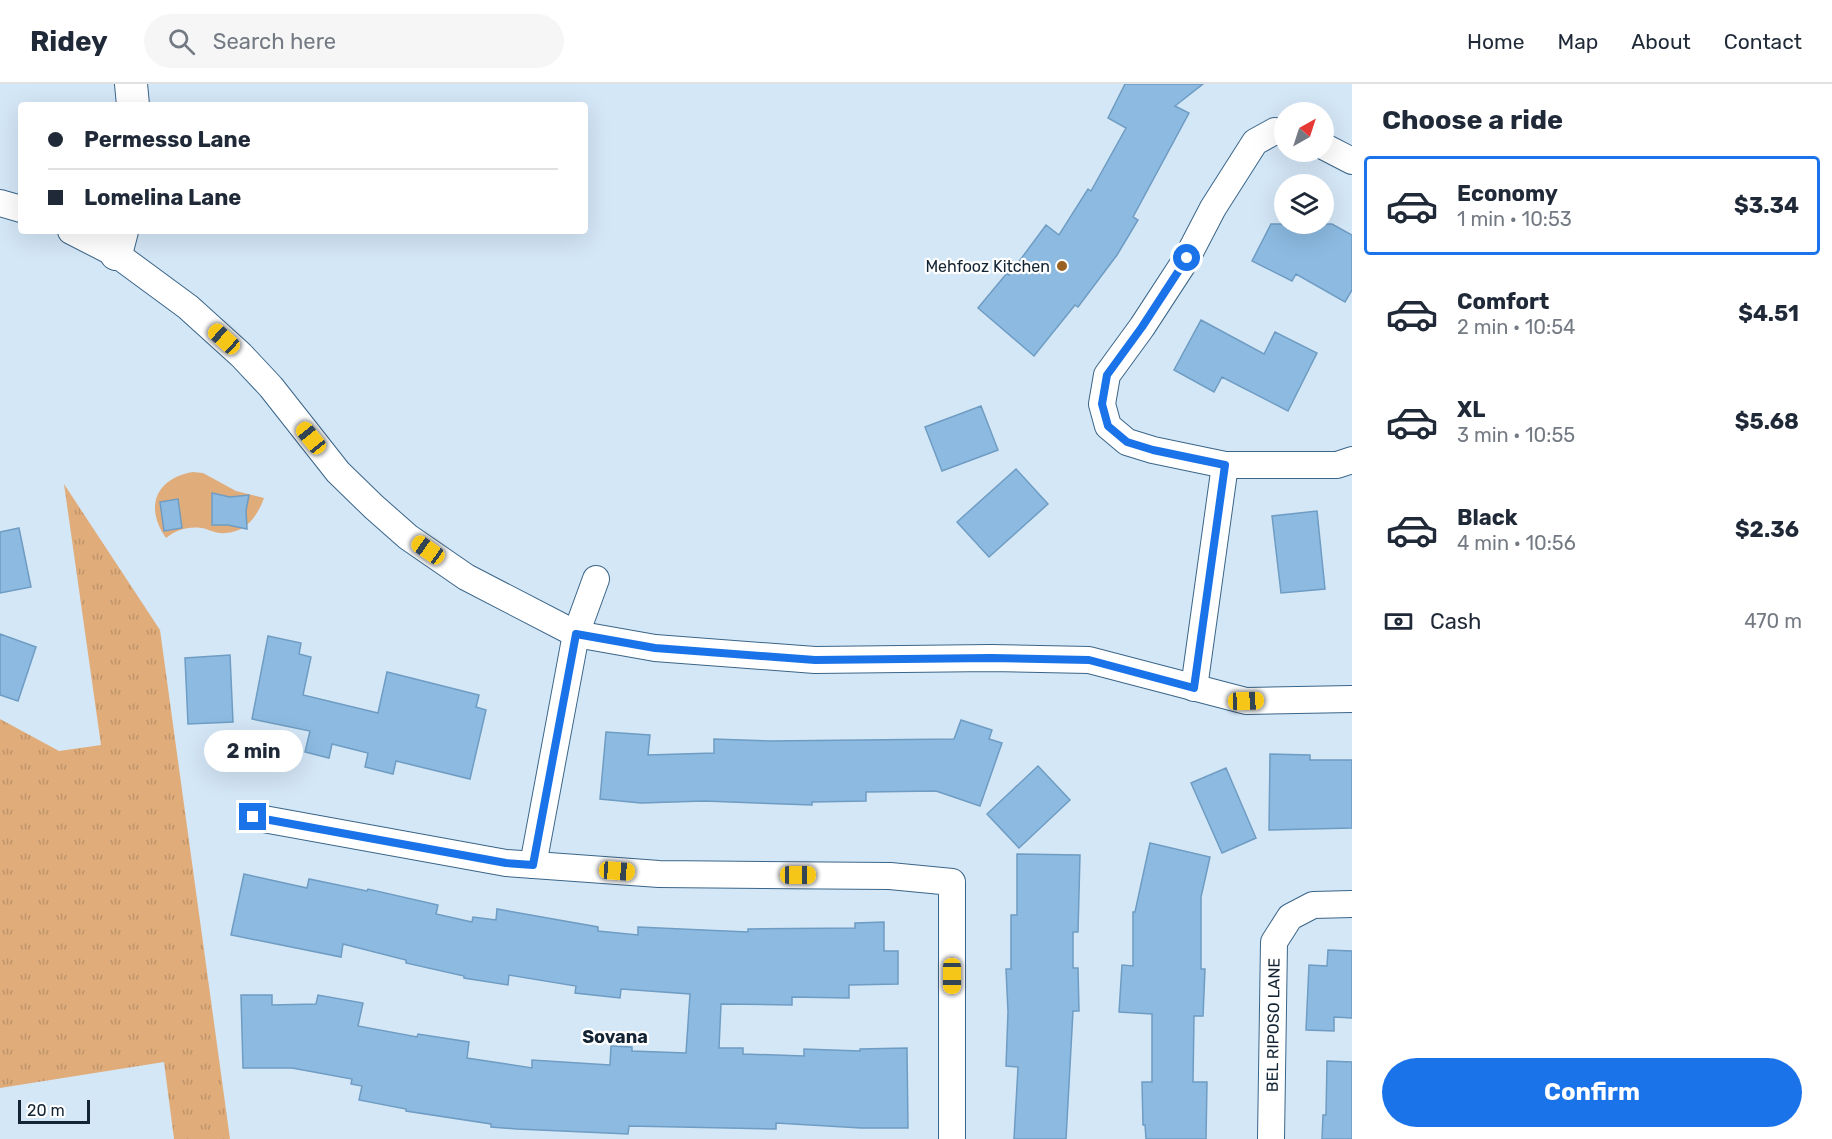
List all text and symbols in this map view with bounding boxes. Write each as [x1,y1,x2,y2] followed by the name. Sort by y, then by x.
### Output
[144,14,564,68] search box
[30,25,108,58] text: Ridey
[165,25,198,58] icon: search
[213,28,336,55] text: Search here
[1467,29,1524,54] text: Home
[1557,29,1598,54] text: Map
[1631,29,1691,54] text: About
[1724,29,1802,54] text: Contact
[1274,102,1334,162] north arrow
[1274,102,1334,234] map controls
[1382,104,1563,136] text: Choose a ride
[84,126,251,153] text: Permesso Lane
[1274,174,1334,234] button: layers
[1385,179,1439,233] icon: car
[1457,180,1558,207] text: Economy
[84,184,241,211] text: Lomelina Lane
[1734,192,1799,219] text: $3.34
[1457,207,1572,231] text: 1 min · 10:53
[1173,244,1200,271] route start
[925,257,1050,276] place label: Mehfooz Kitchen
[1055,259,1069,273] marker: Mehfooz Kitchen
[1385,287,1439,341] icon: car
[1457,288,1549,315] text: Comfort
[1738,300,1799,327] text: $4.51
[1457,315,1575,339] text: 2 min · 10:54
[205,320,243,358] car
[1385,395,1439,449] icon: car
[1457,396,1485,423] text: XL
[1735,408,1799,435] text: $5.68
[293,418,329,458] car
[1457,423,1575,447] text: 3 min · 10:55
[1385,503,1439,557] icon: car
[1457,504,1518,531] text: Black
[1735,516,1799,543] text: $2.36
[1457,531,1576,555] text: 4 min · 10:56
[408,532,448,568] car
[1382,605,1415,638] icon: cash
[1430,608,1481,635] text: Cash
[1744,609,1802,633] text: 470 m
[1228,691,1264,711] car
[204,730,302,772] callout: 2 min
[226,739,281,763] text: 2 min
[239,803,266,830] route end
[598,861,636,881] car
[780,866,816,884] car
[943,958,961,994] car
[1263,958,1284,1092] street label: BEL RIPOSO LANE
[582,1026,648,1048] district label: Sovana
[1382,1058,1802,1127] button: Confirm
[18,1097,90,1124] scale bar
[27,1101,65,1120] text: 20 m

